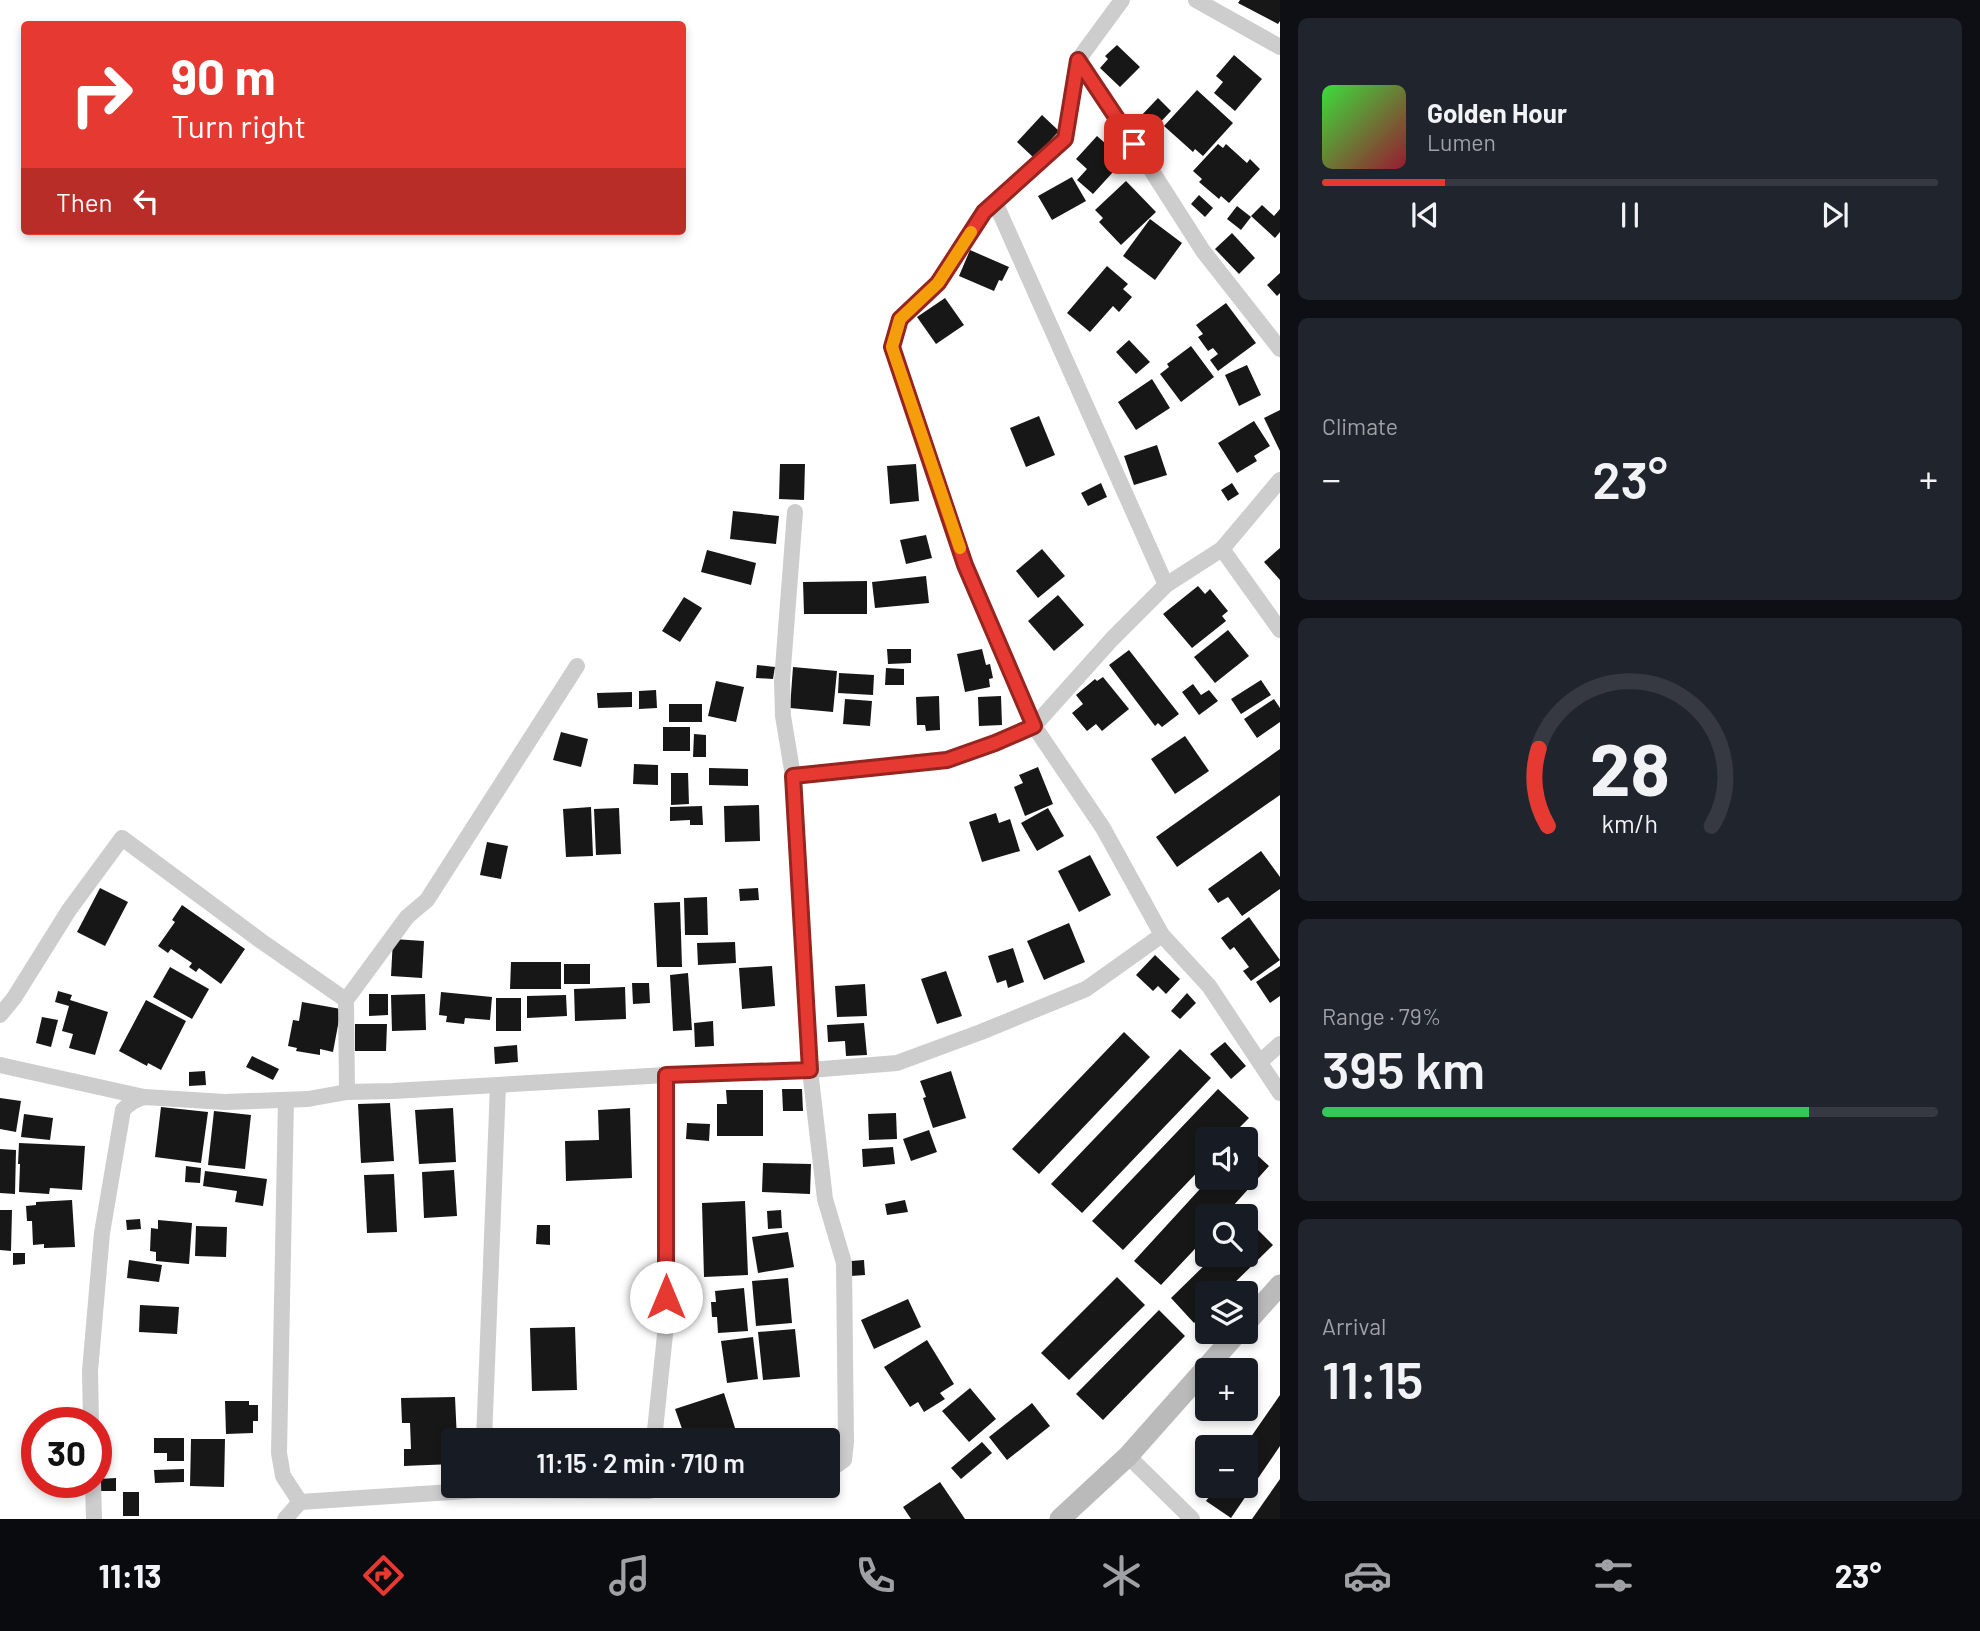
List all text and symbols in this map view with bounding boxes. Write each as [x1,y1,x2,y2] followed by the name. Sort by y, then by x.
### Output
[171,46,276,105] text: 90 m
[56,49,147,140] icon: right
[1427,97,1567,128] text: Golden Hour
[171,106,306,144] text: Turn right
[1104,114,1164,174] pin
[1115,125,1153,163] icon: arrive
[1427,128,1496,156] text: Lumen
[127,182,165,220] icon: left
[56,186,113,217] text: Then
[1406,196,1444,234] icon: previous
[1611,196,1649,234] icon: pause
[1816,196,1854,234] icon: next
[1322,412,1398,440] text: Climate
[1592,447,1668,509] text: 23°
[1322,455,1341,501] text: −
[1919,455,1938,501] text: +
[1590,723,1670,811] text: 28
[1602,807,1658,837] text: km/h
[1322,1002,1441,1030] text: Range · 79%
[1322,1037,1485,1099] text: 395 km
[1195,1127,1258,1498] map controls
[1195,1127,1258,1190] button: sound
[1195,1204,1258,1267] button: search
[629,1260,703,1334] position arrow
[1195,1281,1258,1344] button: layers
[1322,1312,1386,1340] text: Arrival
[1322,1347,1423,1409] text: 11:15
[1195,1358,1258,1421] button: +
[21,1407,112,1498] speed limit sign: 30
[1195,1435,1258,1498] button: −
[536,1447,745,1478] text: 11:15 · 2 min · 710 m
[359,1551,408,1600] icon: directions
[605,1551,654,1600] icon: music
[851,1551,900,1600] icon: phone
[1097,1551,1146,1600] icon: climate
[1343,1551,1392,1600] icon: car
[1589,1551,1638,1600] icon: filters
[99,1556,162,1594] text: 11:13
[1835,1556,1881,1594] text: 23°

